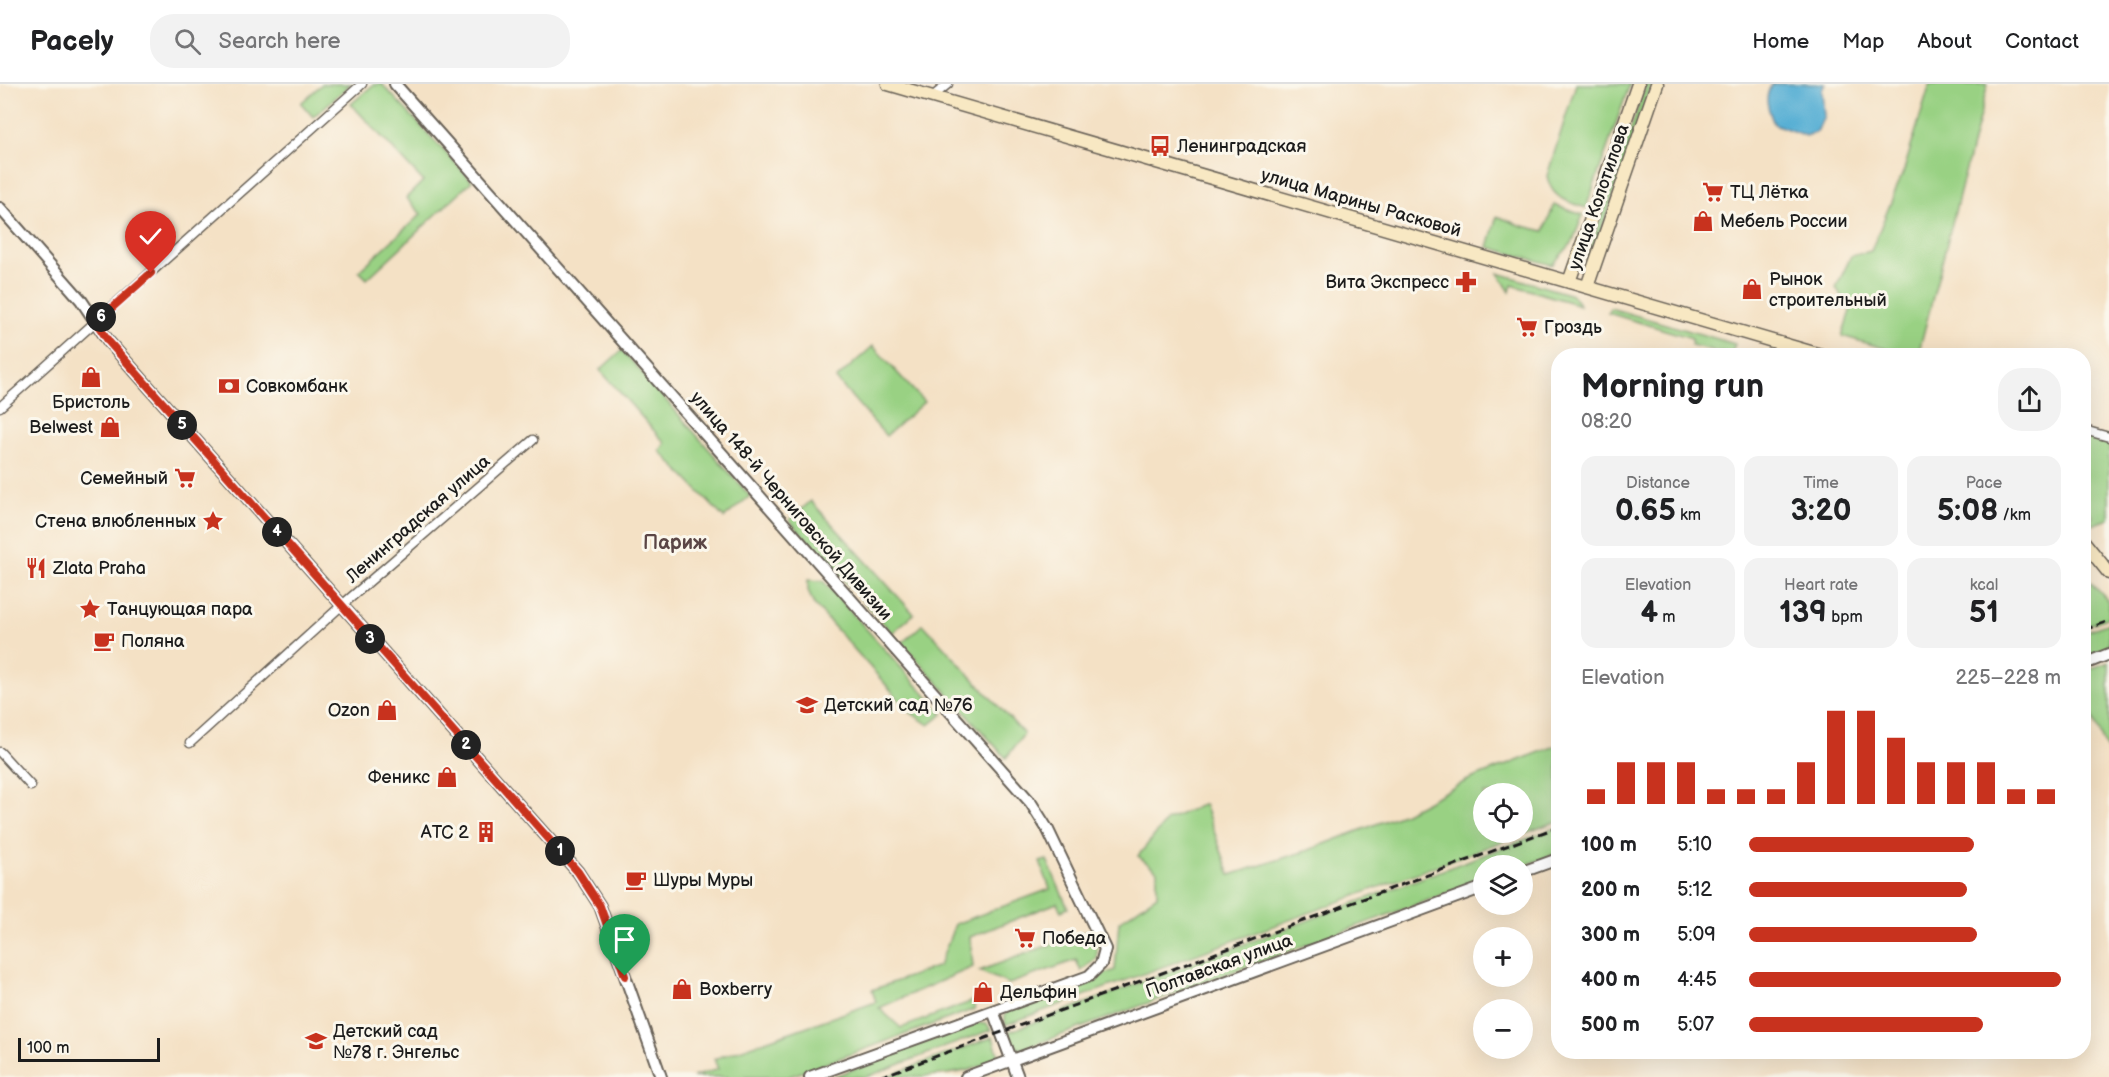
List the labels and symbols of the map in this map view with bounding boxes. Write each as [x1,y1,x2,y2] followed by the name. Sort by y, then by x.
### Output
[1564,121,1634,273] street label: улица Колотилова
[1148,134,1172,158] bus stop icon: Ленинградская
[1176,136,1306,157] place label: Ленинградская
[1259,164,1463,242] street label: улица Марины Расковой
[1701,180,1725,204] supermarket icon: ТЦ Лётка
[1730,182,1809,203] place label: ТЦ Лётка
[1691,209,1715,233] shop icon: Мебель России
[125,211,176,273] pin
[1720,211,1848,232] place label: Мебель России
[1769,269,1887,311] place label: Рынок строительный
[1454,270,1478,294] pharmacy icon: Вита Экспресс
[1325,272,1449,293] place label: Вита Экспресс
[1740,277,1764,301] shop icon: Рынок строительный
[86,302,116,332] pin: 6
[1515,315,1539,339] supermarket icon: Гроздь
[1544,317,1602,338] place label: Гроздь
[79,365,103,389] shop icon: Бристоль
[217,374,241,398] bank icon: Совкомбанк
[246,376,348,397] place label: Совкомбанк
[686,387,896,625] street label: улица 148-й Черниговской Дивизии
[52,392,130,413] place label: Бристоль
[167,410,197,440] pin: 5
[98,415,122,439] shop icon: Belwest
[29,417,93,438] place label: Belwest
[341,450,495,588] street label: Ленинградская улица
[173,466,197,490] supermarket icon: Семейный
[80,468,168,489] place label: Семейный
[201,509,225,533] place icon: Стена влюбленных
[35,511,196,532] place label: Стена влюбленных
[262,517,292,547] pin: 4
[643,531,708,555] district label: Париж
[24,556,48,580] restaurant icon: Zlata Praha
[52,558,146,579] place label: Zlata Praha
[78,597,102,621] place icon: Танцующая пара
[107,599,253,620] place label: Танцующая пара
[355,624,385,654] pin: 3
[92,629,116,653] cafe icon: Поляна
[121,631,185,652] place label: Поляна
[795,693,819,717] school or university icon: Детский сад №76
[824,695,973,716] place label: Детский сад №76
[375,698,399,722] shop icon: Ozon
[328,700,370,721] place label: Ozon
[451,730,481,760] pin: 2
[435,765,459,789] shop icon: Феникс
[368,767,430,788] place label: Феникс
[474,820,498,844] building icon: АТС 2
[420,822,469,843] place label: АТС 2
[545,836,575,866] pin: 1
[624,868,648,892] cafe icon: Шуры Муры
[653,870,753,891] place label: Шуры Муры
[599,914,650,976] pin
[1013,926,1037,950] supermarket icon: Победа
[1042,928,1107,949] place label: Победа
[1143,930,1295,1002] street label: Полтавская улица
[670,977,694,1001] shop icon: Boxberry
[699,979,773,1000] place label: Boxberry
[971,980,995,1004] shop icon: Дельфин
[1000,982,1077,1003] place label: Дельфин
[333,1021,459,1063] place label: Детский сад №78 г. Энгельс
[304,1029,328,1053] school or university icon: Детский сад №78 г. Энгельс
[18,1035,160,1062] scale bar

